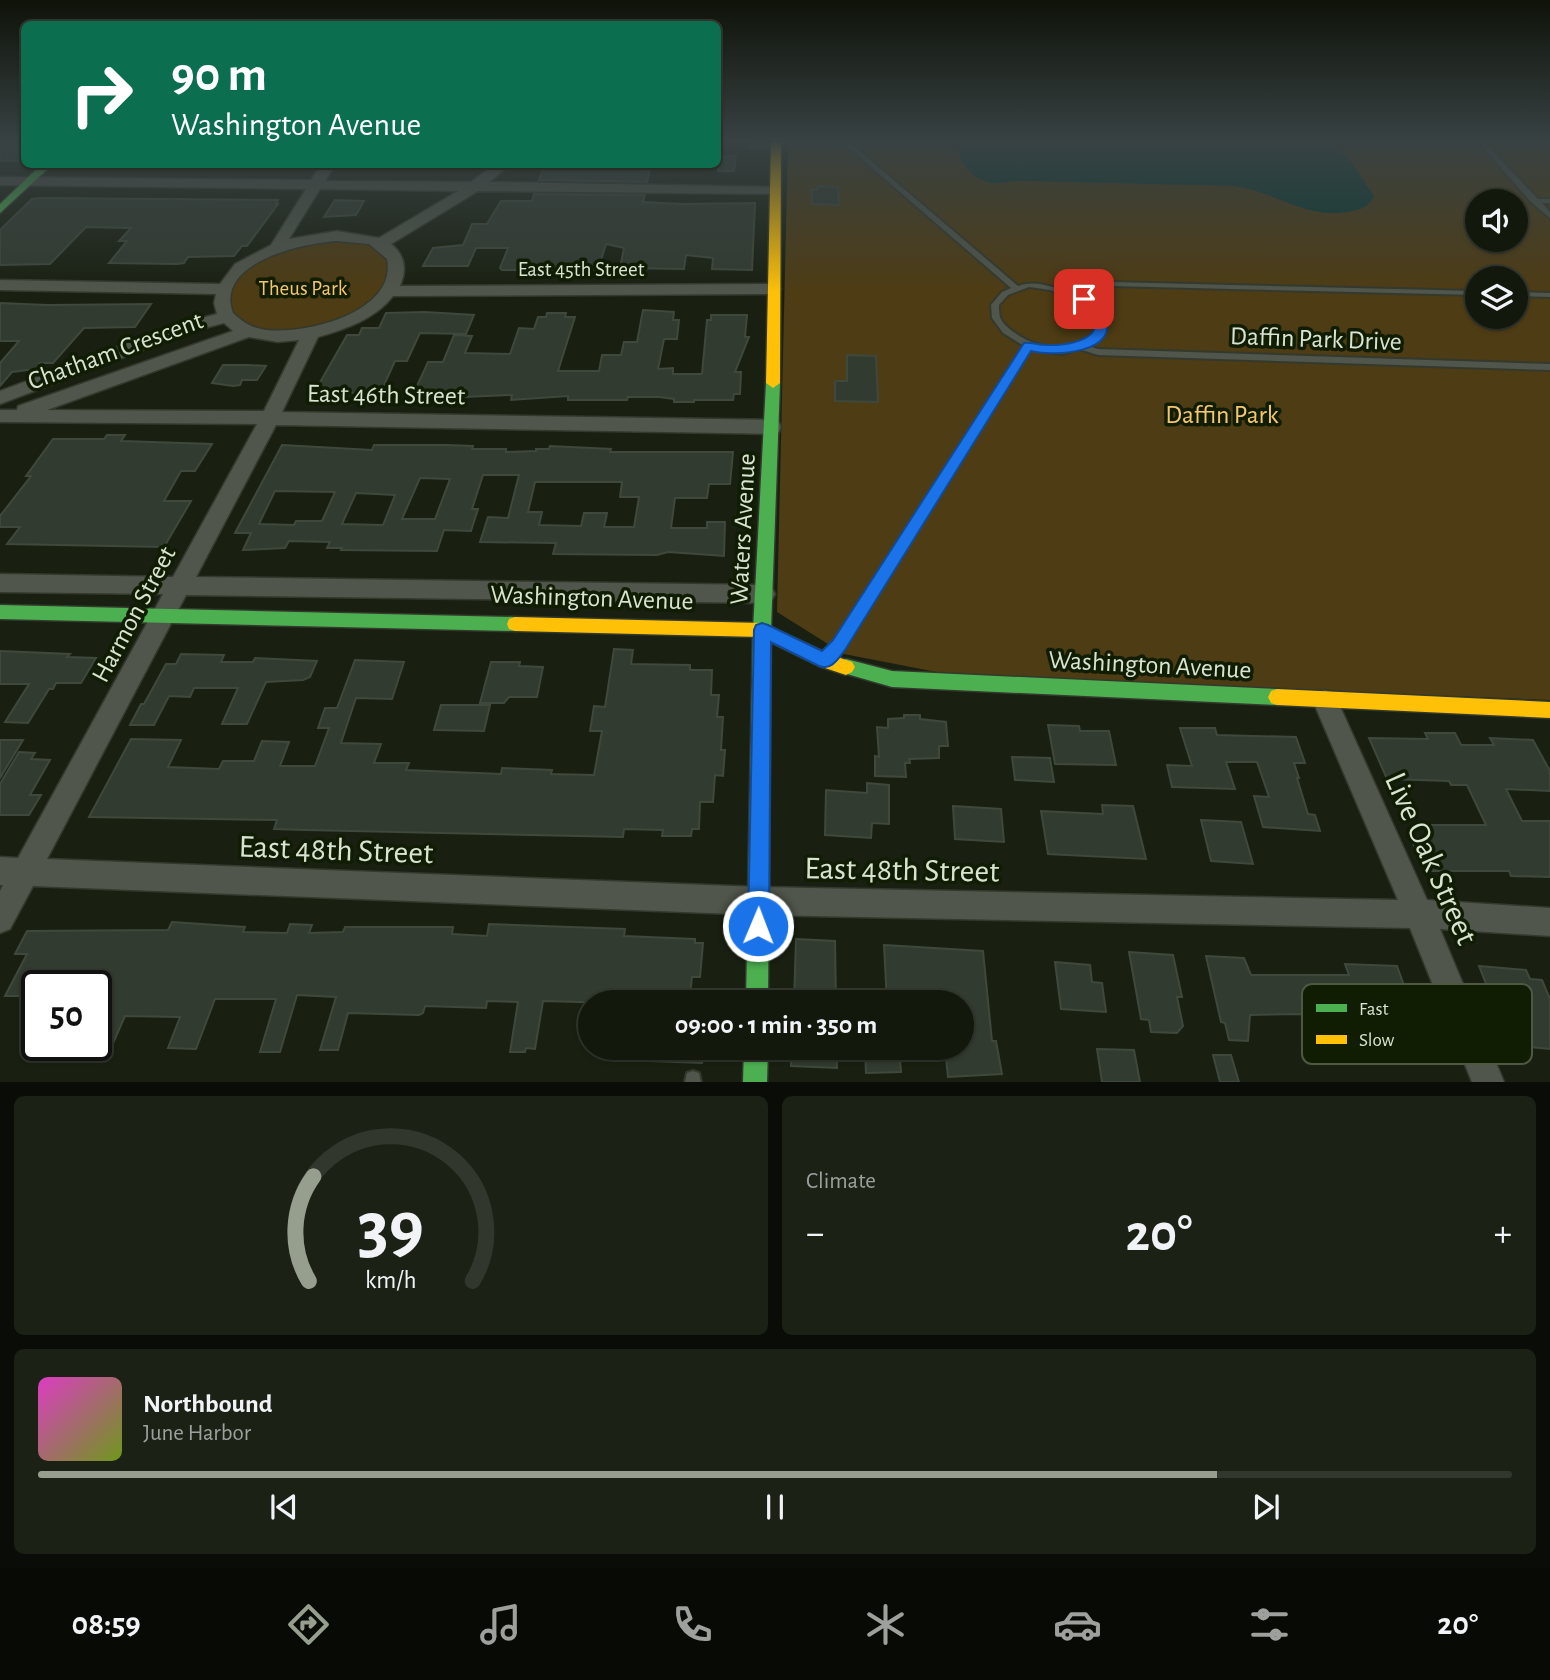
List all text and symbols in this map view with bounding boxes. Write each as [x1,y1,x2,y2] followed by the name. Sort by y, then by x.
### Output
[56,49,147,140] icon: right
[171,51,267,100] text: 90 m
[171,109,421,141] text: Washington Avenue
[1465,189,1528,329] map controls
[1465,189,1528,252] button: sound
[518,259,645,280] street label: East 45th Street
[1465,266,1528,329] button: layers
[1054,269,1114,329] pin
[259,278,348,299] park label: Theus Park
[1065,280,1103,318] icon: arrive
[24,307,206,395] street label: Chatham Crescent
[1230,323,1402,355] street label: Daffin Park Drive
[307,381,465,409] street label: East 46th Street
[1165,402,1279,428] park label: Daffin Park
[726,453,760,606] street label: Waters Avenue
[87,542,180,687] street label: Harmon Street
[490,581,694,615] street label: Washington Avenue
[1048,647,1252,683] street label: Washington Avenue
[1379,768,1483,949] street label: Live Oak Street
[238,831,434,869] street label: East 48th Street
[804,852,1000,888] street label: East 48th Street
[721,889,795,963] position arrow
[21,970,112,1061] speed limit sign: 50
[1302,984,1532,1064] legend
[1359,1000,1389,1019] text: Fast
[675,1012,877,1038] text: 09:00 · 1 min · 350 m
[1359,1031,1395,1050] text: Slow
[806,1170,876,1193] text: Climate
[358,1194,424,1267] text: 39
[1126,1208,1192,1260] text: 20°
[806,1215,824,1253] text: −
[1494,1215,1512,1253] text: +
[365,1268,417,1293] text: km/h
[143,1391,272,1417] text: Northbound
[143,1422,251,1445] text: June Harbor
[265,1488,303,1526] icon: previous
[756,1488,794,1526] icon: pause
[1247,1488,1285,1526] icon: next
[284,1600,333,1649] icon: directions
[476,1600,525,1649] icon: music
[668,1600,717,1649] icon: phone
[861,1600,910,1649] icon: climate
[1053,1600,1102,1649] icon: car
[1245,1600,1294,1649] icon: filters
[72,1608,141,1640] text: 08:59
[1437,1608,1478,1640] text: 20°

